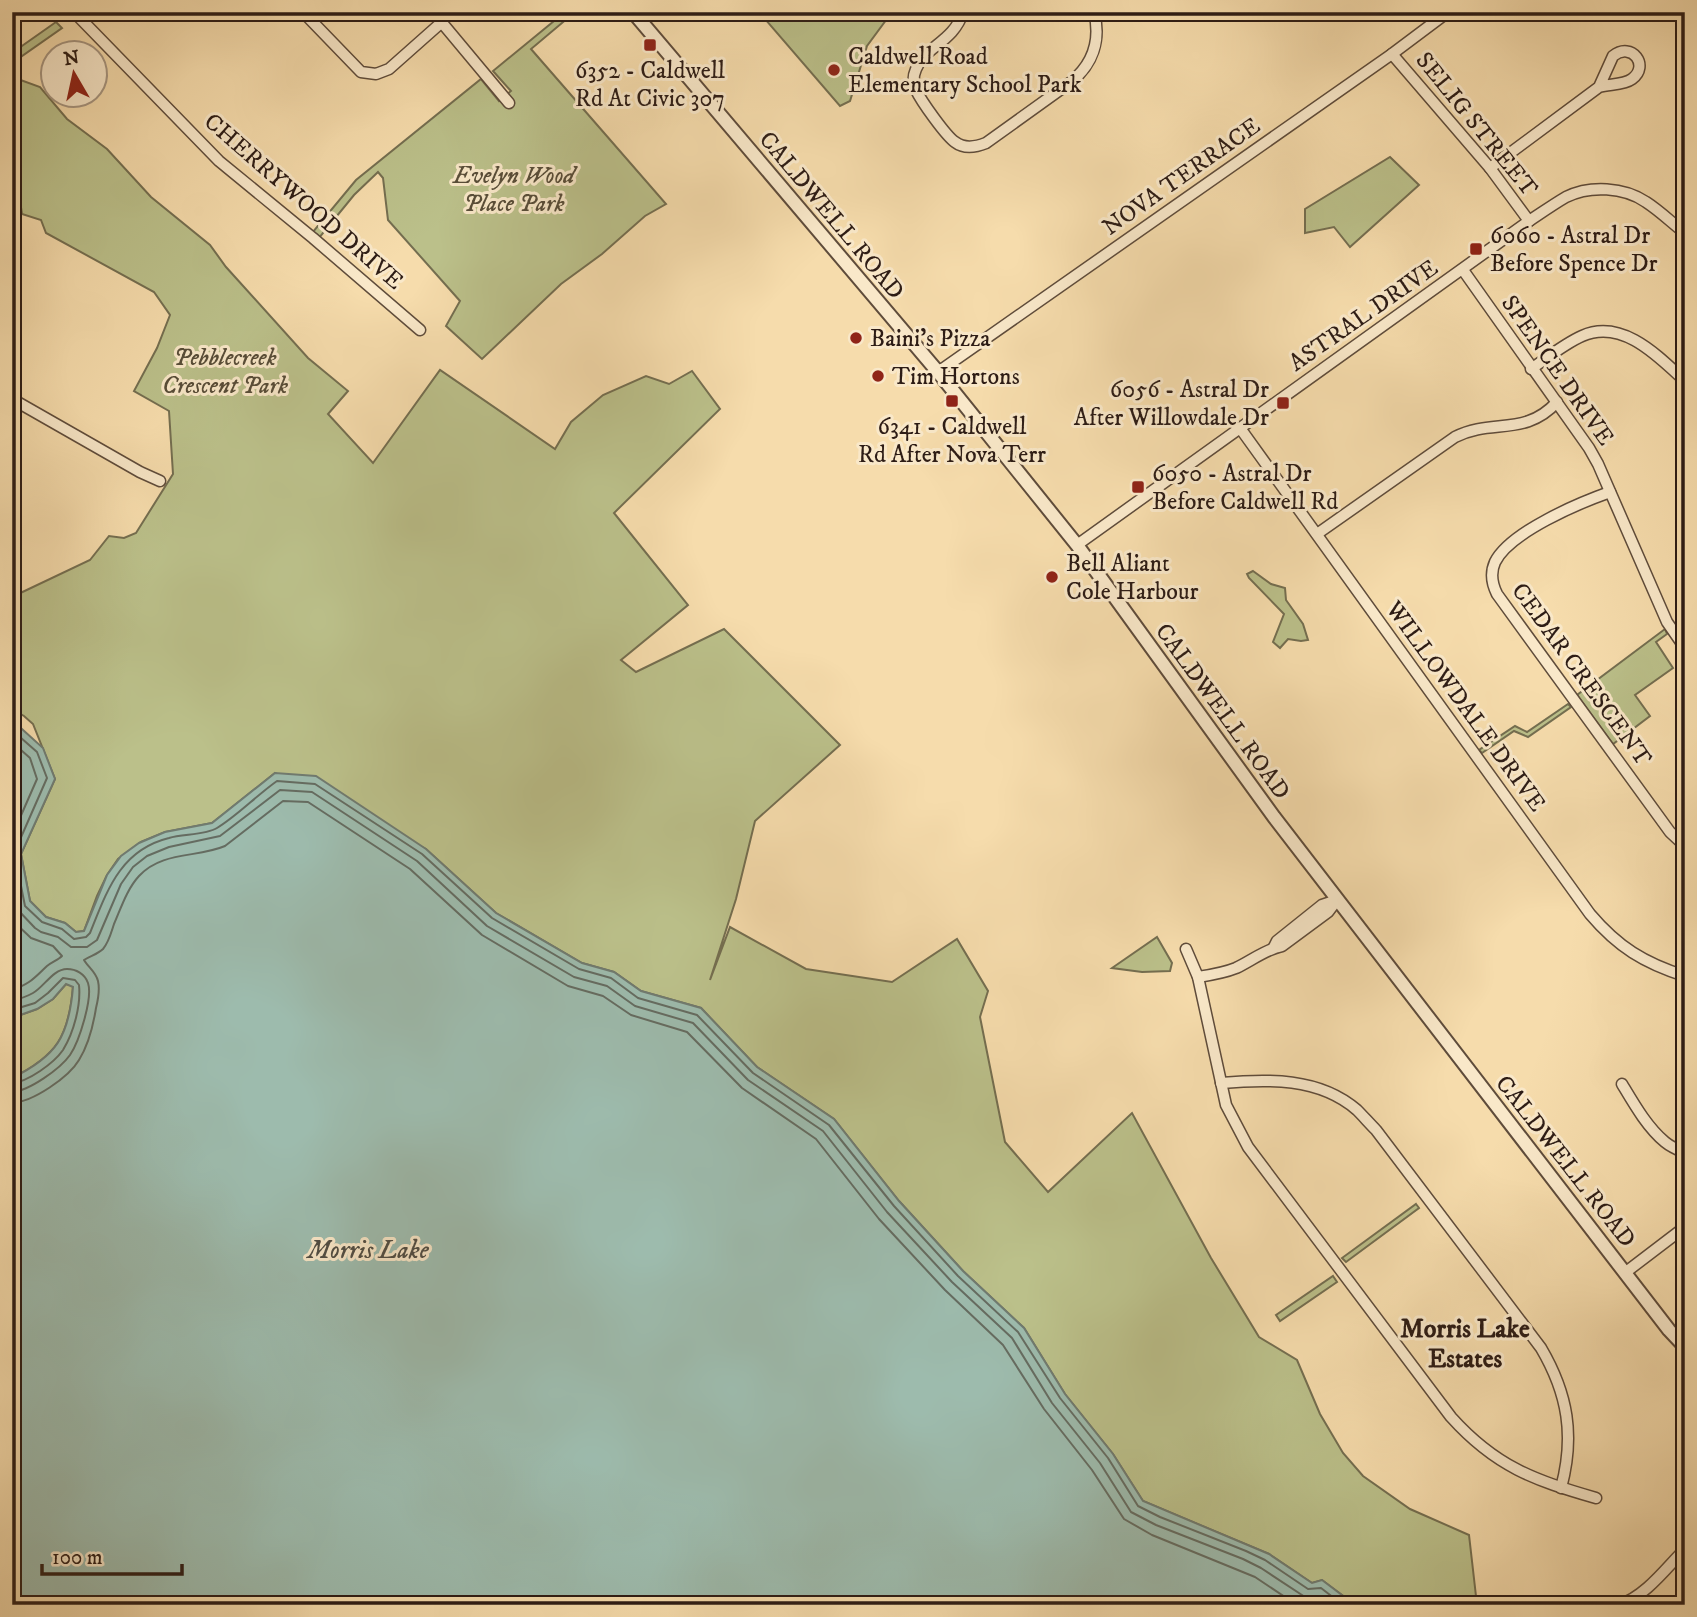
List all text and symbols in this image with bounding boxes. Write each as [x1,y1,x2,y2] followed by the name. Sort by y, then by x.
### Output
[642,37,658,53] marker: 6352 - Caldwell Rd At Civic 307
[38,38,108,108] north arrow
[848,42,1082,100] place label: Caldwell Road Elementary School Park
[62,46,81,71] text: N
[1409,46,1544,203] street label: SELIG STREET
[575,56,726,114] place label: 6352 - Caldwell Rd At Civic 307
[826,62,842,78] marker: Caldwell Road Elementary School Park
[197,107,409,297] street label: CHERRYWOOD DRIVE
[1097,111,1266,242] street label: NOVA TERRACE
[752,125,910,306] street label: CALDWELL ROAD
[451,161,578,219] park label: Evelyn Wood Place Park
[1490,221,1658,279] place label: 6060 - Astral Dr Before Spence Dr
[1468,241,1484,257] marker: 6060 - Astral Dr Before Spence Dr
[1283,253,1444,378] street label: ASTRAL DRIVE
[1494,290,1620,452] street label: SPENCE DRIVE
[870,324,991,354] place label: Baini's Pizza
[848,330,864,346] marker: Baini's Pizza
[162,343,288,401] park label: Pebblecreek Crescent Park
[892,362,1020,392] place label: Tim Hortons
[870,368,886,384] marker: Tim Hortons
[1074,375,1269,433] place label: 6056 - Astral Dr After Willowdale Dr
[944,393,960,409] marker: 6341 - Caldwell Rd After Nova Terr
[1275,395,1291,411] marker: 6056 - Astral Dr After Willowdale Dr
[858,412,1046,470] place label: 6341 - Caldwell Rd After Nova Terr
[1152,459,1338,517] place label: 6050 - Astral Dr Before Caldwell Rd
[1130,479,1146,495] marker: 6050 - Astral Dr Before Caldwell Rd
[1066,549,1199,607] place label: Bell Aliant Cole Harbour
[1044,569,1060,585] marker: Bell Aliant Cole Harbour
[1505,577,1658,772] street label: CEDAR CRESCENT
[1378,595,1552,818] street label: WILLOWDALE DRIVE
[1148,618,1296,806] street label: CALDWELL ROAD
[1489,1069,1642,1254] street label: CALDWELL ROAD
[306,1234,430,1267] water label: Morris Lake
[1400,1313,1530,1376] district label: Morris Lake Estates
[42,1533,182,1577] scale bar
[52,1545,103,1571] text: 100 m

